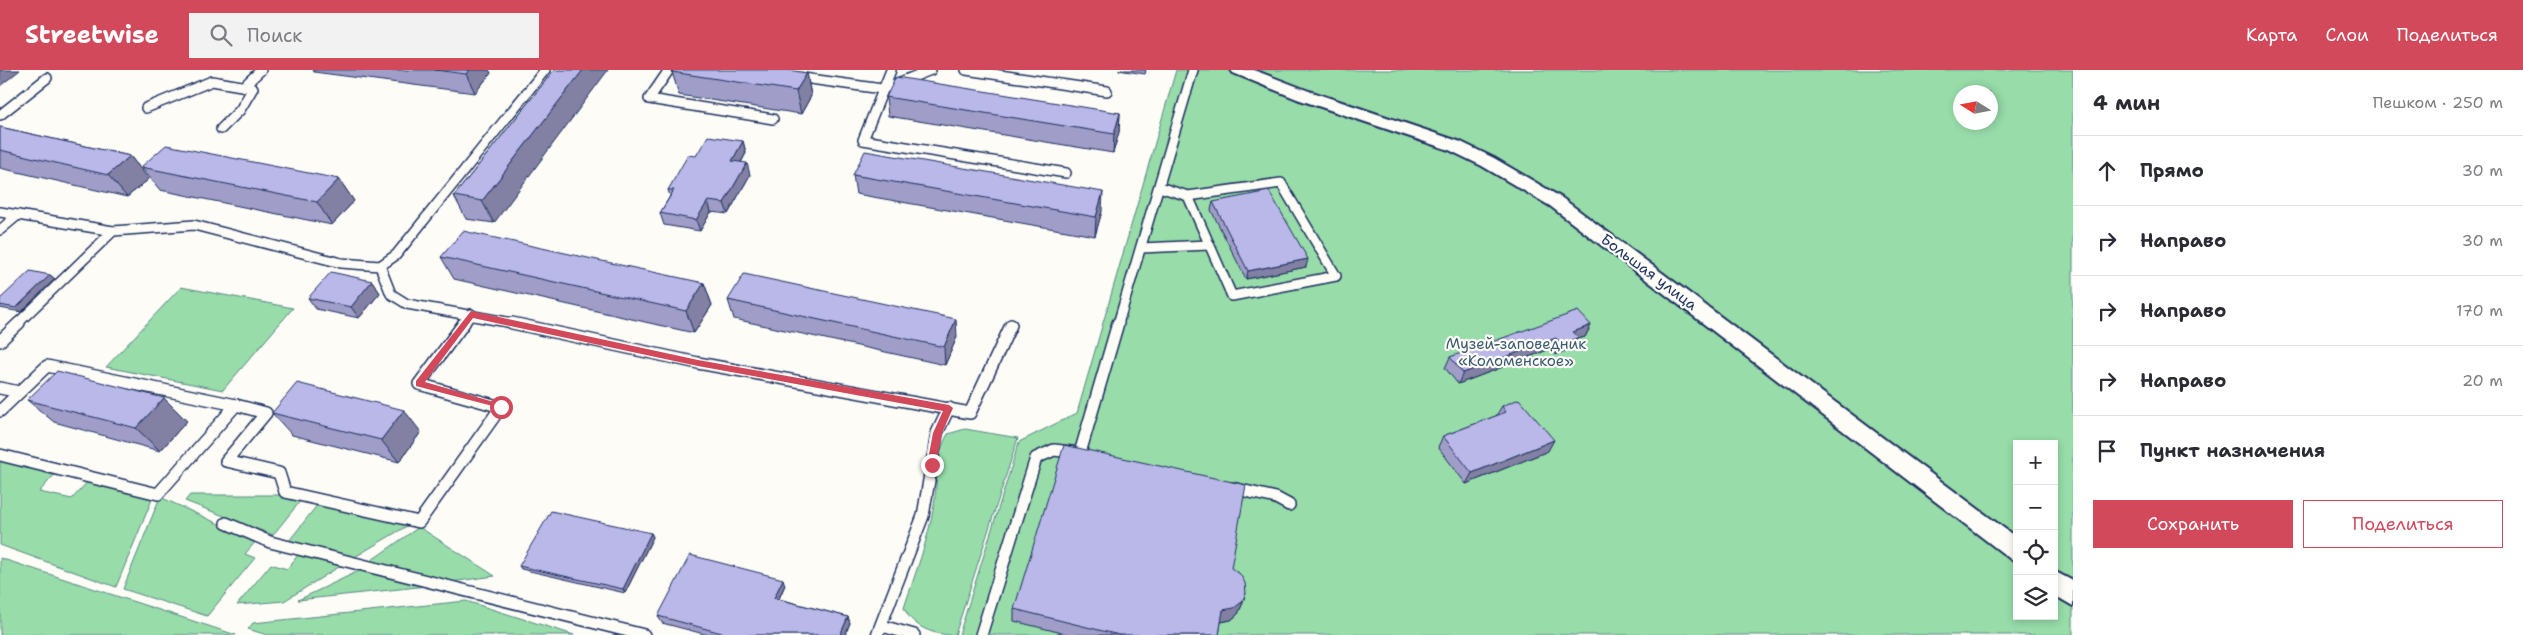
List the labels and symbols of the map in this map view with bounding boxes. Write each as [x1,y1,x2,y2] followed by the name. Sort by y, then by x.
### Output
[1953,85,1998,130] north arrow
[1597,229,1702,315] street label: Большая улица
[1446,334,1586,371] park label: Музей-заповедник «Коломенское»
[490,396,513,419] route start
[921,454,944,477] route end

